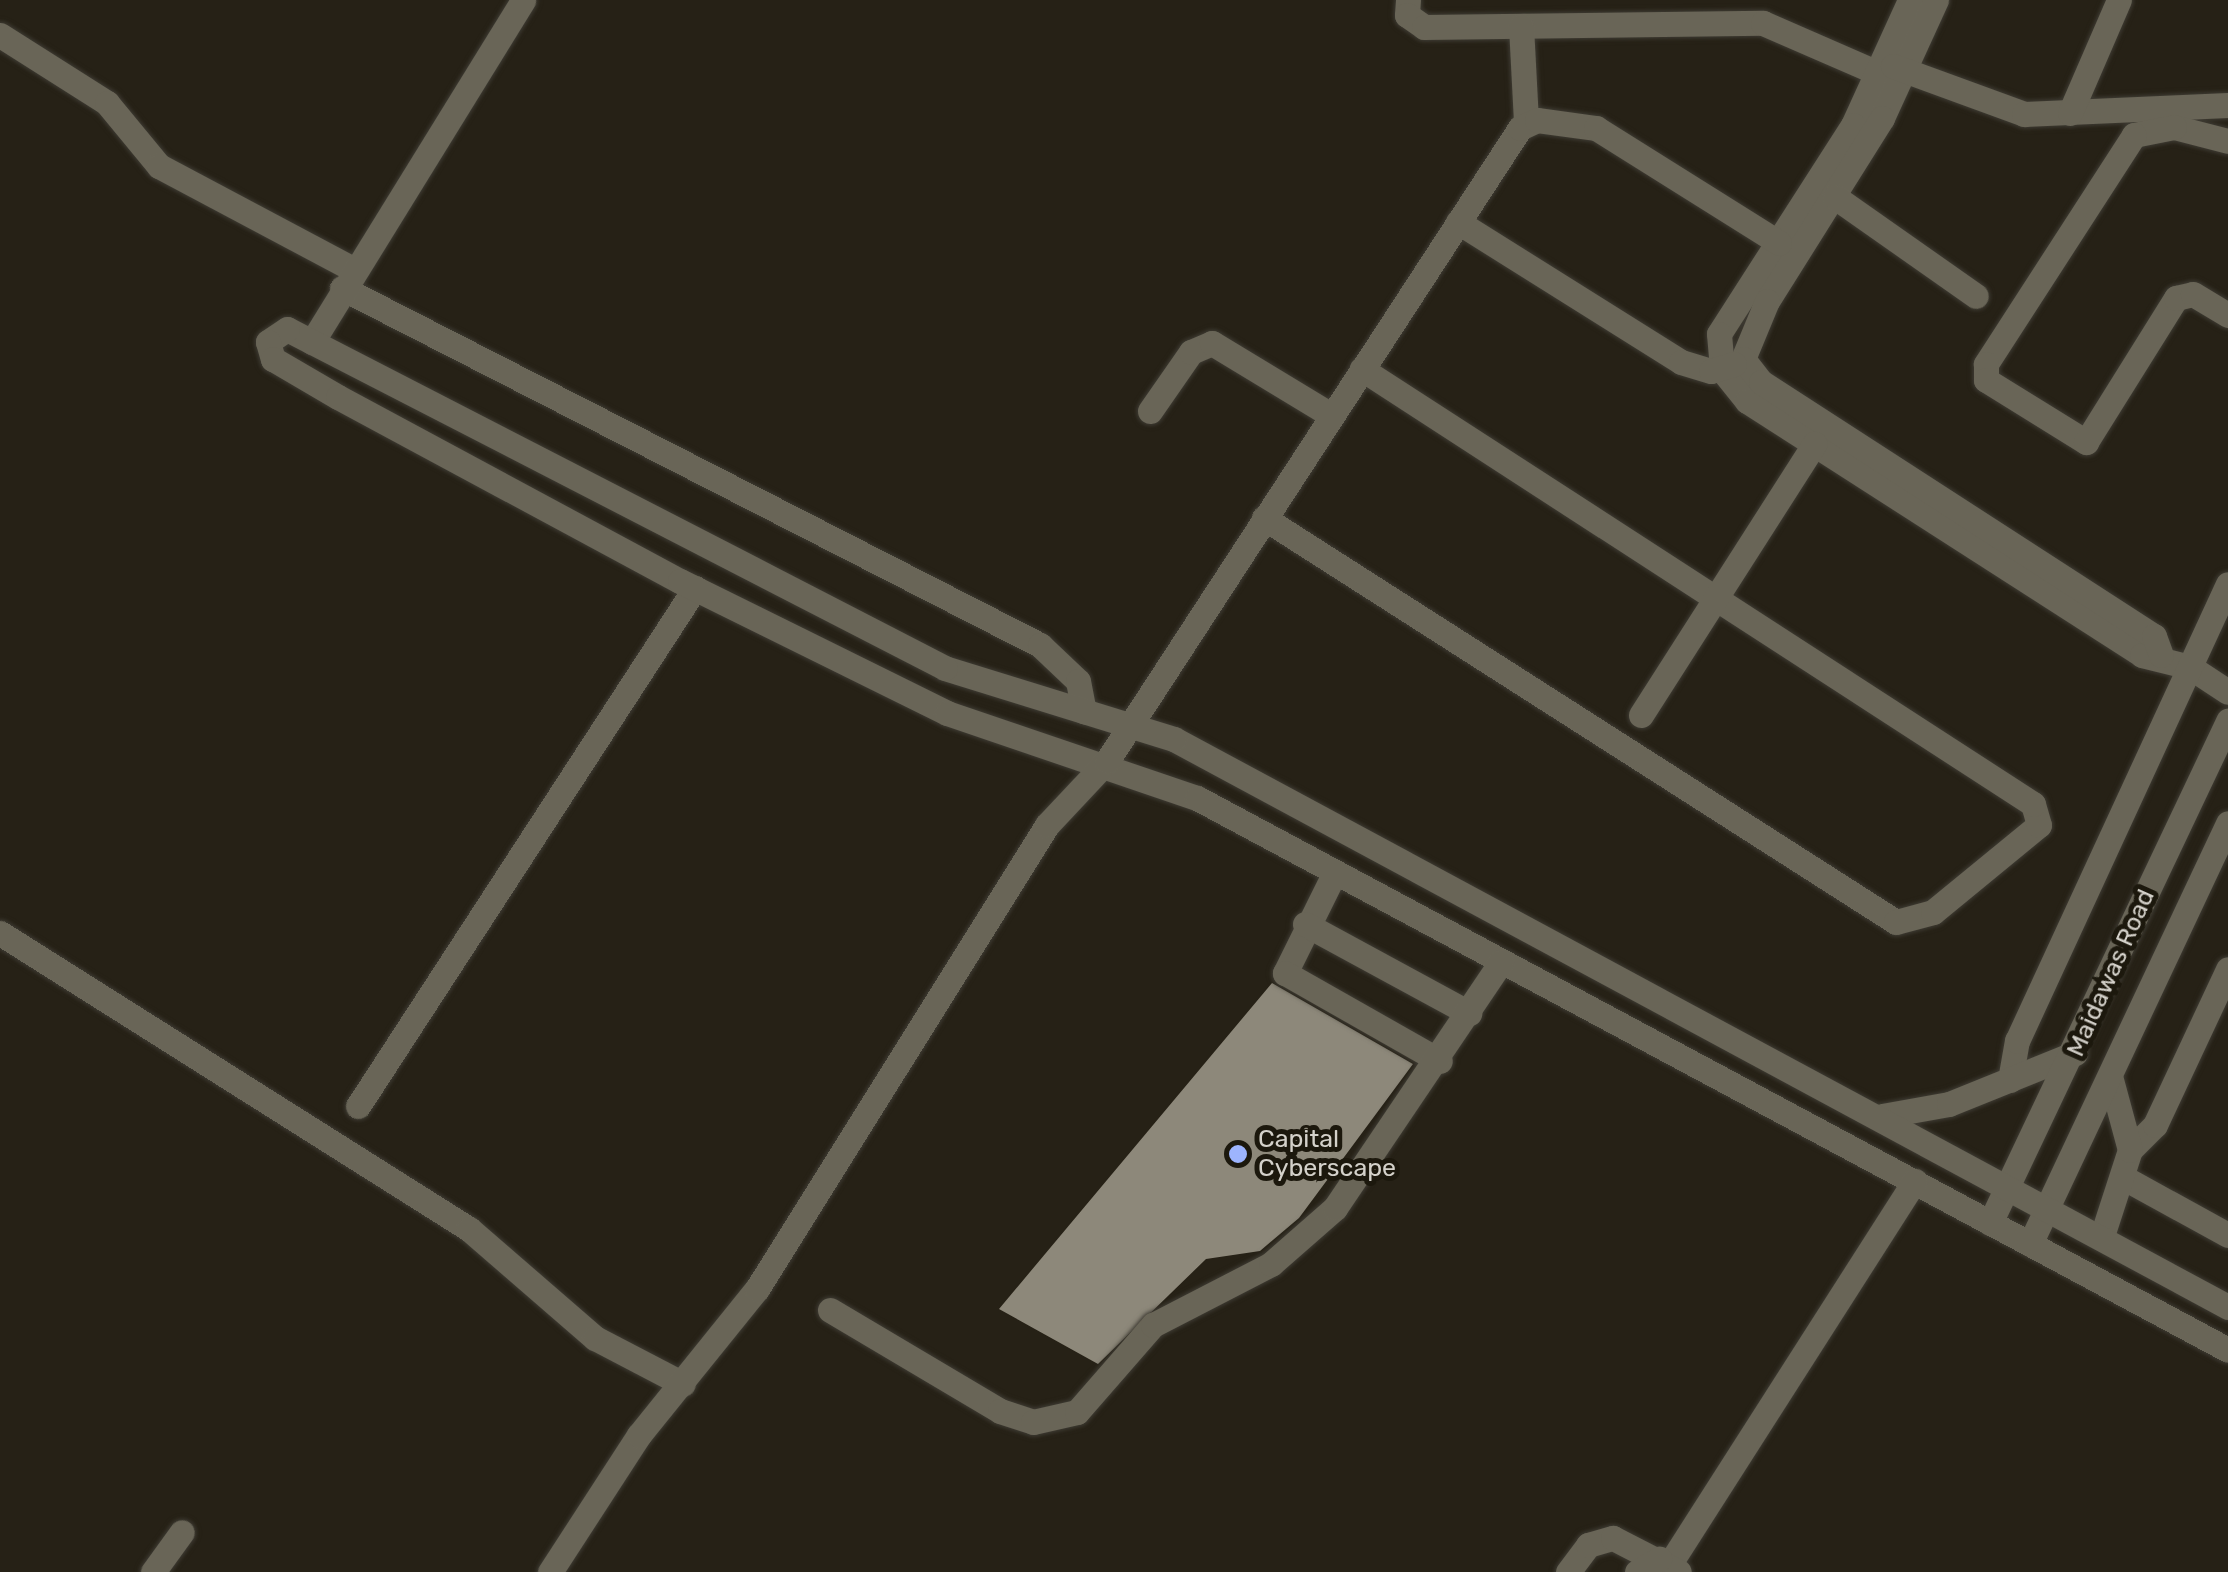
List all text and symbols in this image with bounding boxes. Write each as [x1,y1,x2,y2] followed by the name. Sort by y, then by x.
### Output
[2061,885,2161,1061] street label: Maidawas Road
[1258,1125,1396,1184] place label: Capital Cyberscape
[1227,1143,1249,1165] marker: Capital Cyberscape

